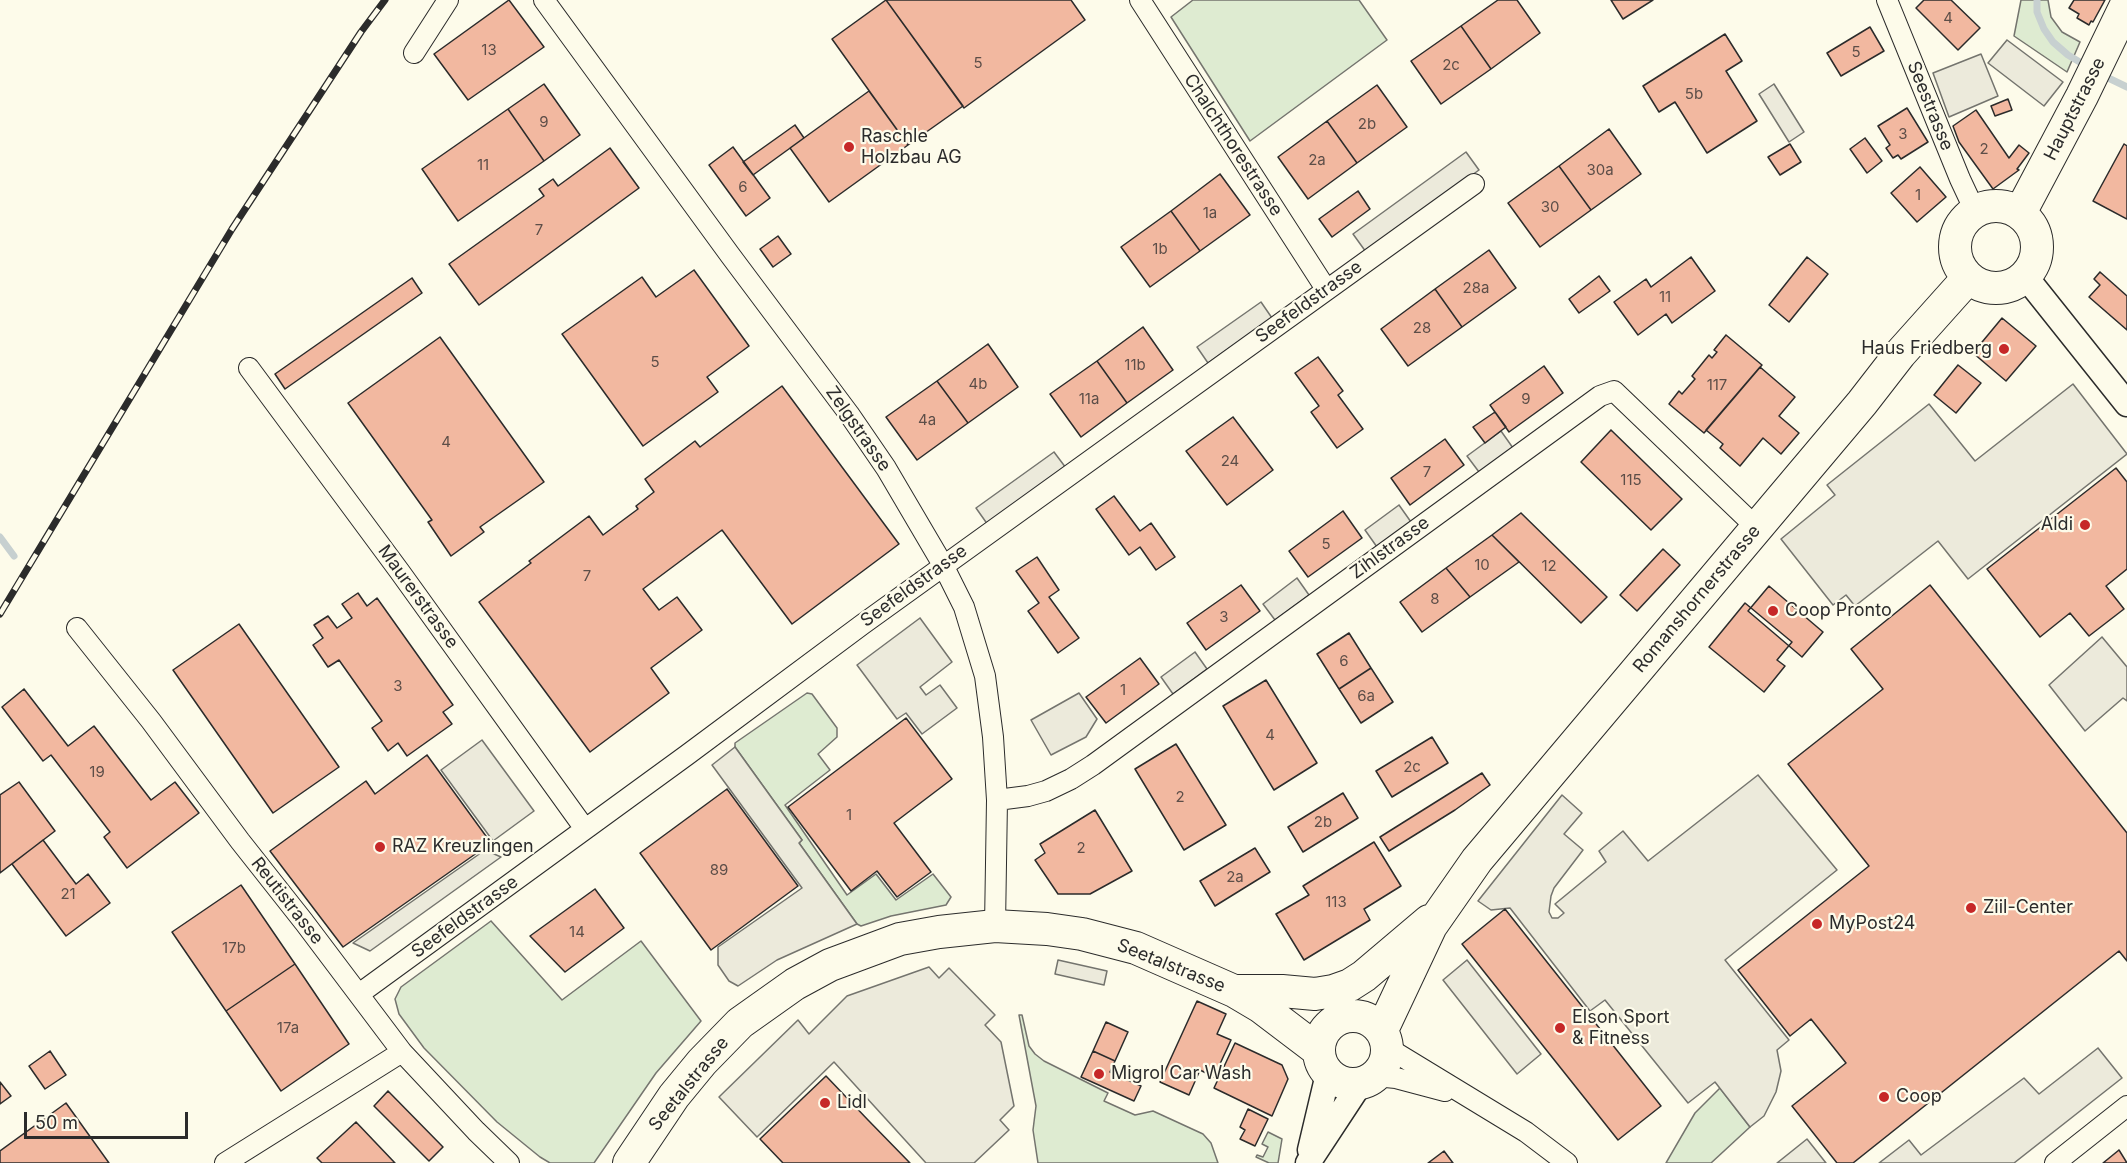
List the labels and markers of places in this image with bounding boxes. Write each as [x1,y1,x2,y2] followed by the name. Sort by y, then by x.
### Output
[861,126,962,168] place label: Raschle Holzbau AG
[842,140,856,154] marker: Raschle Holzbau AG
[1861,338,1992,360] place label: Haus Friedberg
[1997,342,2011,356] marker: Haus Friedberg
[2041,514,2073,536] place label: Aldi
[2078,518,2092,532] marker: Aldi
[1785,600,1892,622] place label: Coop Pronto
[1766,604,1780,618] marker: Coop Pronto
[392,836,534,858] place label: RAZ Kreuzlingen
[373,840,387,854] marker: RAZ Kreuzlingen
[1983,897,2073,919] place label: Ziil-Center
[1964,901,1978,915] marker: Ziil-Center
[1829,913,1915,935] place label: MyPost24
[1810,917,1824,931] marker: MyPost24
[1572,1007,1669,1050] place label: Elson Sport & Fitness
[1553,1021,1567,1035] marker: Elson Sport & Fitness
[1111,1063,1252,1085] place label: Migrol Car Wash
[1092,1067,1106,1081] marker: Migrol Car Wash
[1896,1086,1942,1108] place label: Coop
[1877,1090,1891,1104] marker: Coop
[837,1092,867,1114] place label: Lidl
[818,1096,832,1110] marker: Lidl

